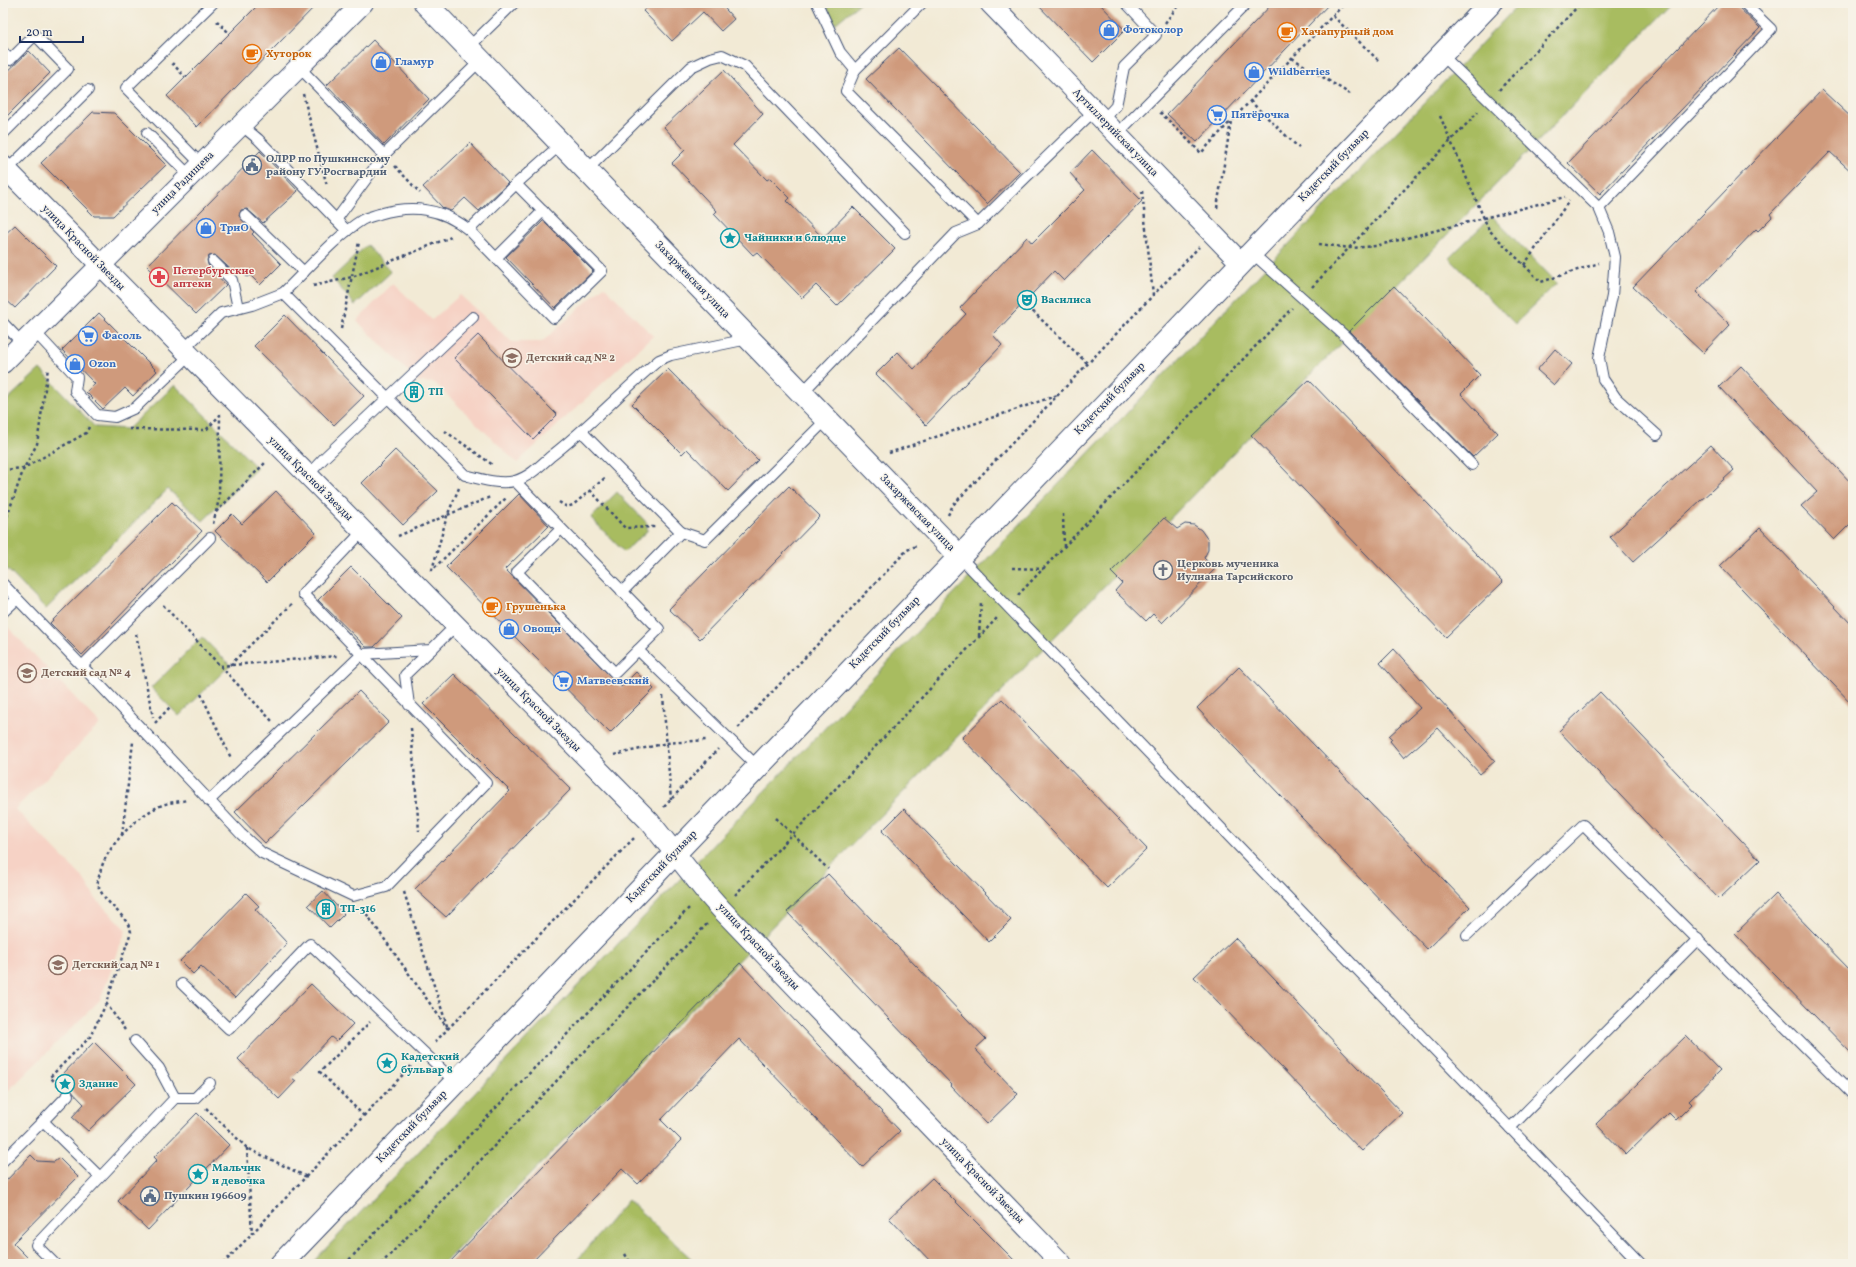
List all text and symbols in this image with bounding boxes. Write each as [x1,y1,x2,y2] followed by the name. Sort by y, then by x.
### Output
[20,18,83,44] scale bar
[1098,19,1120,41] shop icon: Фотоколор
[1276,21,1298,43] cafe icon: Хачапурный дом
[1123,23,1183,38] place label: Фотоколор
[26,25,53,41] text: 20 m
[1301,25,1394,40] place label: Хачапурный дом
[241,43,263,65] cafe icon: Хуторок
[266,47,312,62] place label: Хуторок
[370,51,392,73] shop icon: Гламур
[395,55,434,70] place label: Гламур
[1243,61,1265,83] shop icon: Wildberries
[1268,65,1330,80] place label: Wildberries
[1069,85,1162,181] street label: Артиллерийская улица
[1206,104,1228,126] supermarket icon: Пятёрочка
[1231,108,1290,123] place label: Пятёрочка
[1295,126,1373,206] street label: Кадетский бульвар
[148,148,218,218] street label: улица Радищева
[266,152,391,180] place label: ОЛРР по Пушкинскому району ГУ Росгвардии
[241,154,263,176] public building icon: ОЛРР по Пушкинскому району ГУ Росгвардии
[38,202,128,294] street label: улица Красной Звезды
[195,217,217,239] shop icon: ТриО
[220,221,249,236] place label: ТриО
[719,227,741,249] place icon: Чайники и блюдце
[744,231,847,246] place label: Чайники и блюдце
[651,238,733,322] street label: Захаржевская улица
[173,264,255,292] place label: Петербургские аптеки
[148,266,170,288] pharmacy icon: Петербургские аптеки
[1016,289,1038,311] theatre icon: Василиса
[1041,293,1091,308] place label: Василиса
[77,325,99,347] supermarket icon: Фасоль
[102,329,142,344] place label: Фасоль
[501,347,523,369] school or university icon: Детский сад № 2
[526,351,615,366] place label: Детский сад № 2
[64,353,86,375] shop icon: Ozon
[89,357,116,372] place label: Ozon
[1071,359,1149,439] street label: Кадетский бульвар
[403,381,425,403] building icon: ТП
[428,385,443,400] place label: ТП
[264,433,356,525] street label: улица Красной Звезды
[876,471,958,555] street label: Захаржевская улица
[1177,557,1293,585] place label: Церковь мученика Иулиана Тарсийского
[1152,559,1174,581] church icon: Церковь мученика Иулиана Тарсийского
[846,593,924,673] street label: Кадетский бульвар
[481,596,503,618] cafe icon: Грушенька
[506,600,566,615] place label: Грушенька
[498,618,520,640] shop icon: Овощи
[523,622,561,637] place label: Овощи
[16,662,38,684] school or university icon: Детский сад № 4
[492,664,584,756] street label: улица Красной Звезды
[41,666,131,681] place label: Детский сад № 4
[552,670,574,692] supermarket icon: Матвеевский
[577,674,649,689] place label: Матвеевский
[623,827,701,907] street label: Кадетский бульвар
[315,898,337,920] building icon: ТП-316
[714,900,803,994] street label: улица Красной Звезды
[340,902,376,917] place label: ТП-316
[47,954,69,976] school or university icon: Детский сад № 1
[72,958,160,973] place label: Детский сад № 1
[401,1050,459,1078] place label: Кадетский бульвар 8
[376,1052,398,1074] place icon: Кадетский бульвар 8
[54,1073,76,1095] place icon: Здание
[79,1077,118,1092] place label: Здание
[373,1087,451,1167] street label: Кадетский бульвар
[937,1135,1027,1227] street label: улица Красной Звезды
[212,1161,265,1189] place label: Мальчик и девочка
[187,1163,209,1185] place icon: Мальчик и девочка
[139,1185,161,1207] public building icon: Пушкин 196609
[164,1189,247,1204] place label: Пушкин 196609

